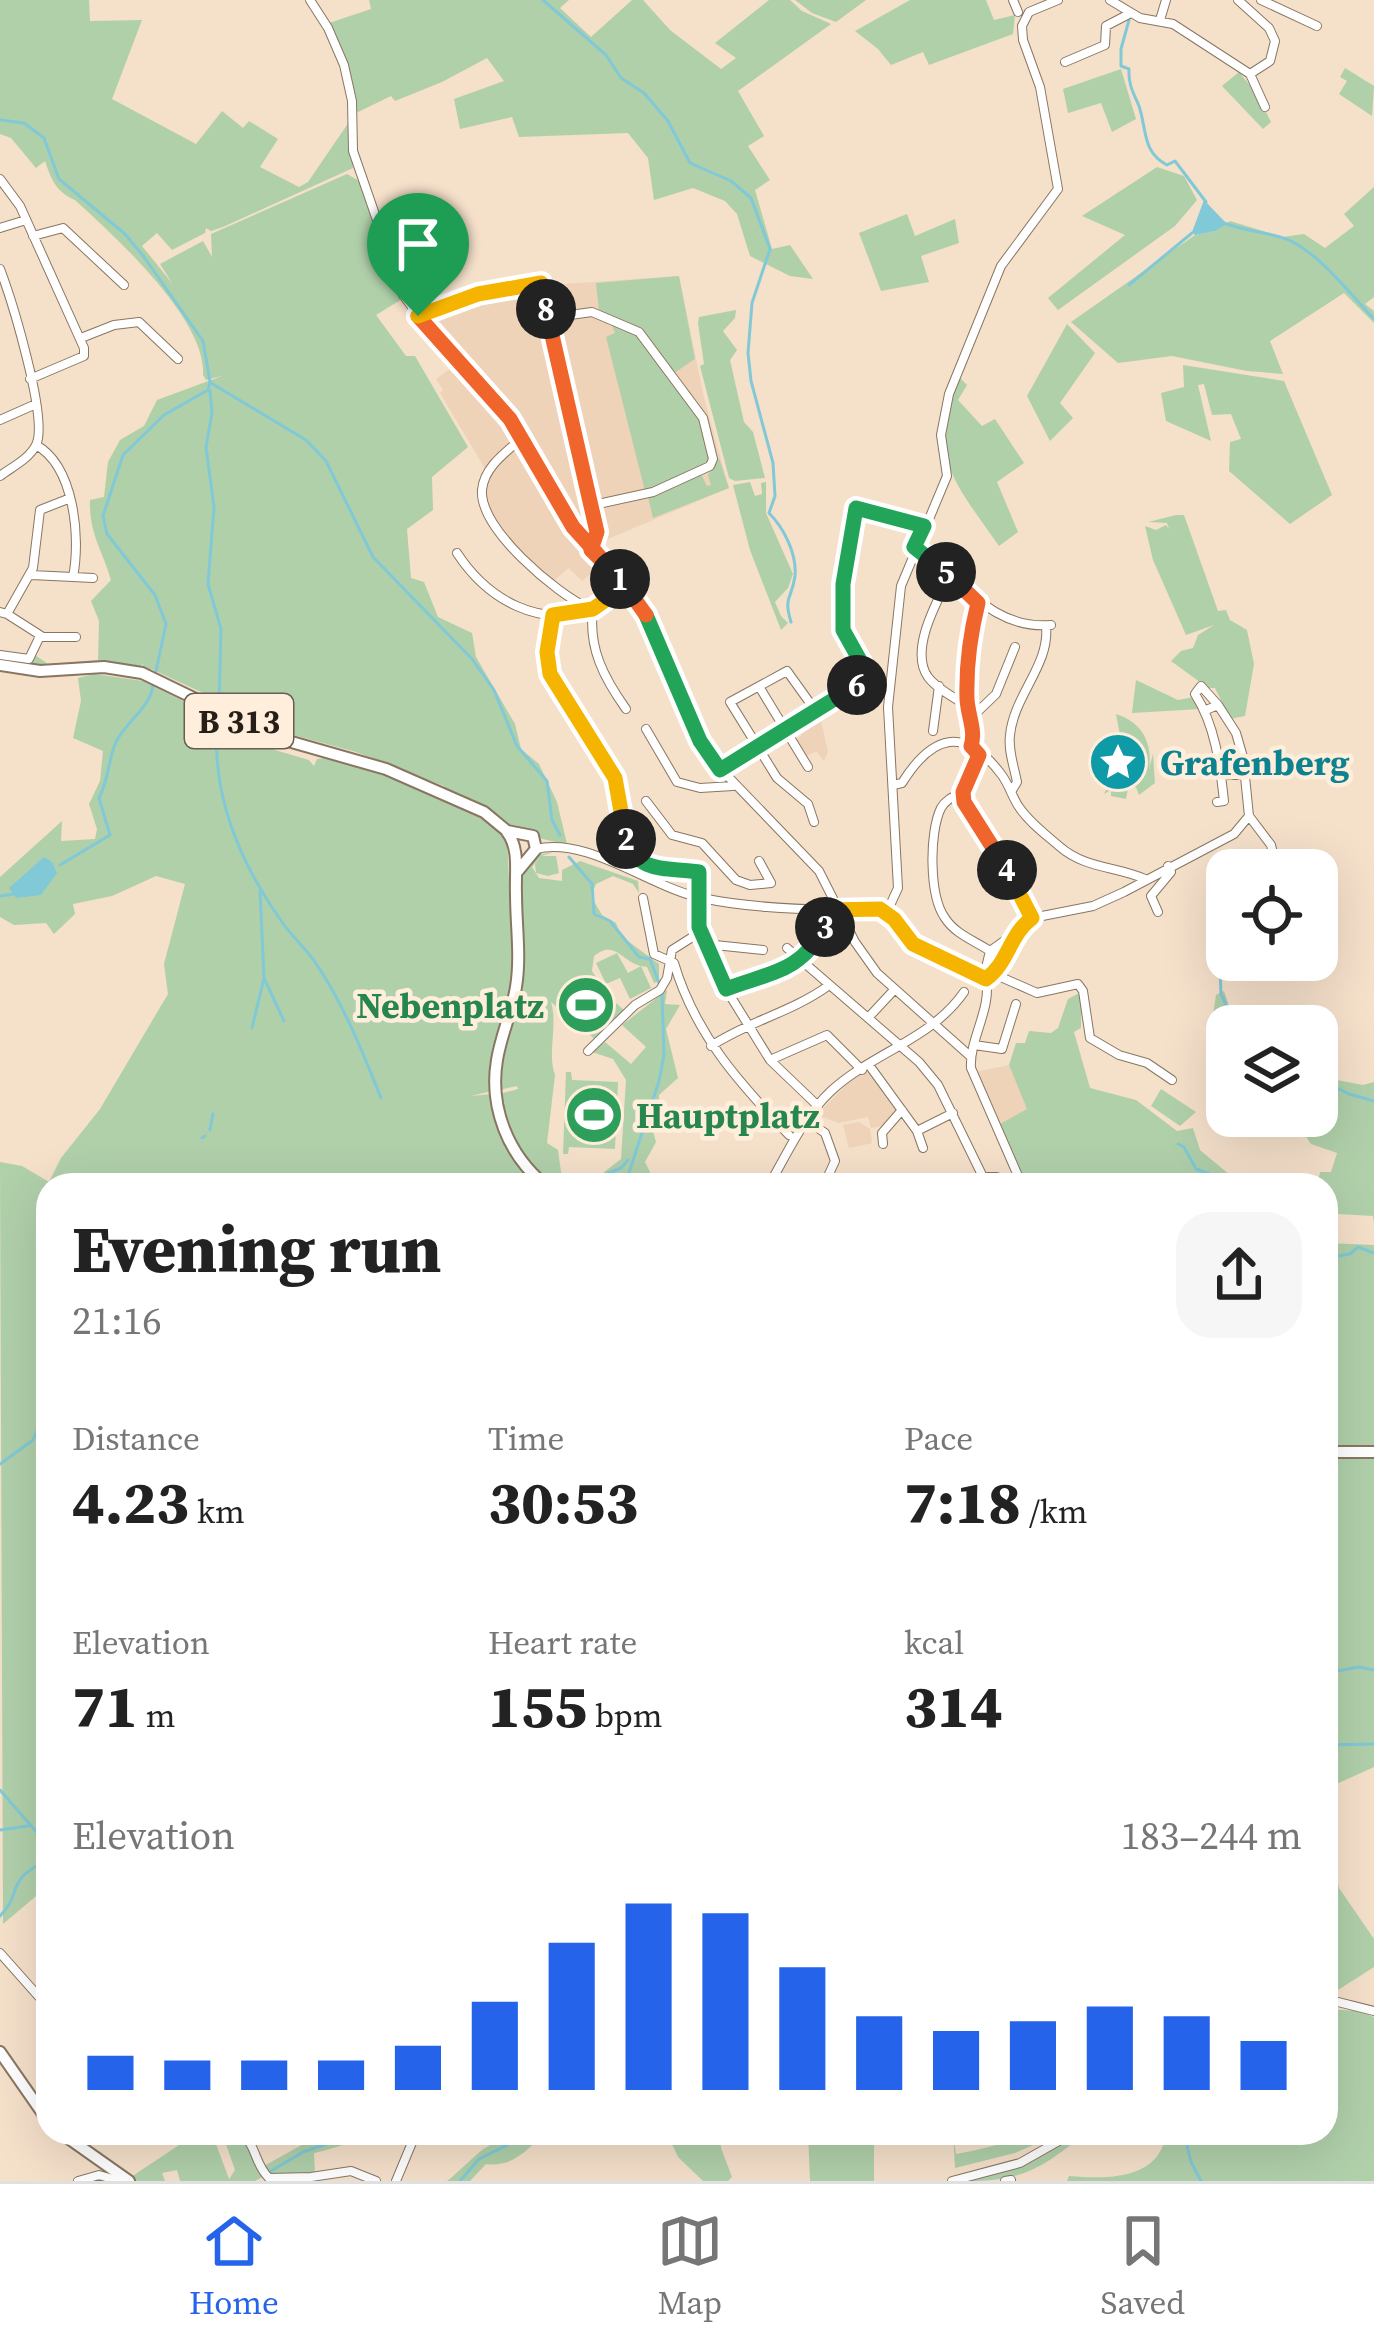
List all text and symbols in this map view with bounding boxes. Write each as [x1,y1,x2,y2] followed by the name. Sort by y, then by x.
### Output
[367,193,469,316] pin
[385,211,451,277] icon: arrive
[516,279,576,339] pin: 8
[537,286,555,331] text: 8
[916,542,976,602] pin: 5
[590,549,650,609] pin: 1
[937,549,955,594] text: 5
[611,556,629,601] text: 1
[827,655,887,715] pin: 6
[848,662,866,707] text: 6
[185,694,293,748] road number: B 313
[1087,731,1149,793] place icon: Grafenberg
[1160,738,1350,787] place label: Grafenberg
[596,809,656,869] pin: 2
[617,816,635,861] text: 2
[977,840,1037,900] pin: 4
[998,847,1016,892] text: 4
[1206,849,1338,1137] map controls
[1206,849,1338,981] button: locate
[795,897,855,957] pin: 3
[816,904,834,949] text: 3
[555,974,617,1036] sports icon: Nebenplatz
[356,981,544,1030] place label: Nebenplatz
[1206,1005,1338,1137] button: layers
[563,1084,625,1146] sports icon: Hauptplatz
[636,1091,820,1140] place label: Hauptplatz
[72,1204,442,1294] text: Evening run
[1176,1212,1302,1338] button: share
[72,1294,162,1347] text: 21:16
[72,1416,200,1461] text: Distance
[488,1416,564,1461] text: Time
[904,1416,973,1461] text: Pace
[72,1461,189,1543] text: 4.23
[488,1461,638,1543] text: 30:53
[904,1461,1021,1543] text: 7:18
[189,1489,245,1534] text: km
[1021,1489,1088,1534] text: /km
[72,1620,210,1665] text: Elevation
[488,1620,637,1665] text: Heart rate
[904,1620,964,1665] text: kcal
[72,1665,138,1747] text: 71
[488,1665,587,1747] text: 155
[904,1665,1003,1747] text: 314
[138,1693,176,1738] text: m
[587,1693,663,1738] text: bpm
[72,1809,235,1862] text: Elevation
[1121,1809,1302,1862] text: 183–244 m
[189,2208,279,2325] tab: Home
[657,2208,723,2325] tab: Map
[1100,2208,1185,2325] tab: Saved

